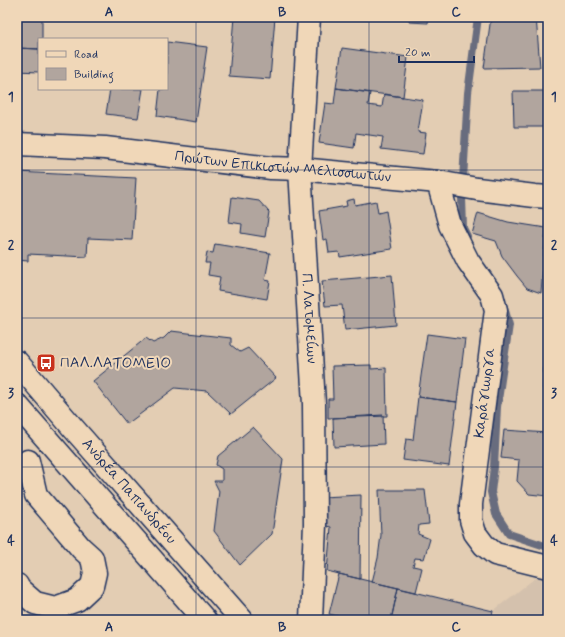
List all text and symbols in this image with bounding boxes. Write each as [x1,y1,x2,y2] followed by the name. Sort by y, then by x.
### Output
[105,4,113,21] text: A
[278,4,287,21] text: B
[451,4,461,21] text: C
[38,38,168,90] legend
[399,38,474,64] scale bar
[405,45,431,61] text: 20 m
[74,47,98,63] text: Road
[74,67,114,84] text: Building
[8,89,14,106] text: 1
[551,89,557,106] text: 1
[174,146,392,188] street label: Πρώτων Επικιστών Μελισσιωτών
[8,237,15,254] text: 2
[551,237,558,254] text: 2
[296,273,322,365] street label: Π. Λατομείων
[470,346,501,439] street label: Καράγιωργα
[35,352,57,374] bus stop icon: ΠΑΛ.ΛΑΤΟΜΕΙΟ
[60,353,171,373] place label: ΠΑΛ.ΛΑΤΟΜΕΙΟ
[8,385,14,402] text: 3
[551,385,557,402] text: 3
[77,434,181,549] street label: Ανδρέα Παπανδρέου
[7,533,15,550] text: 4
[550,533,558,550] text: 4
[105,619,113,636] text: A
[278,619,287,636] text: B
[451,619,461,636] text: C

